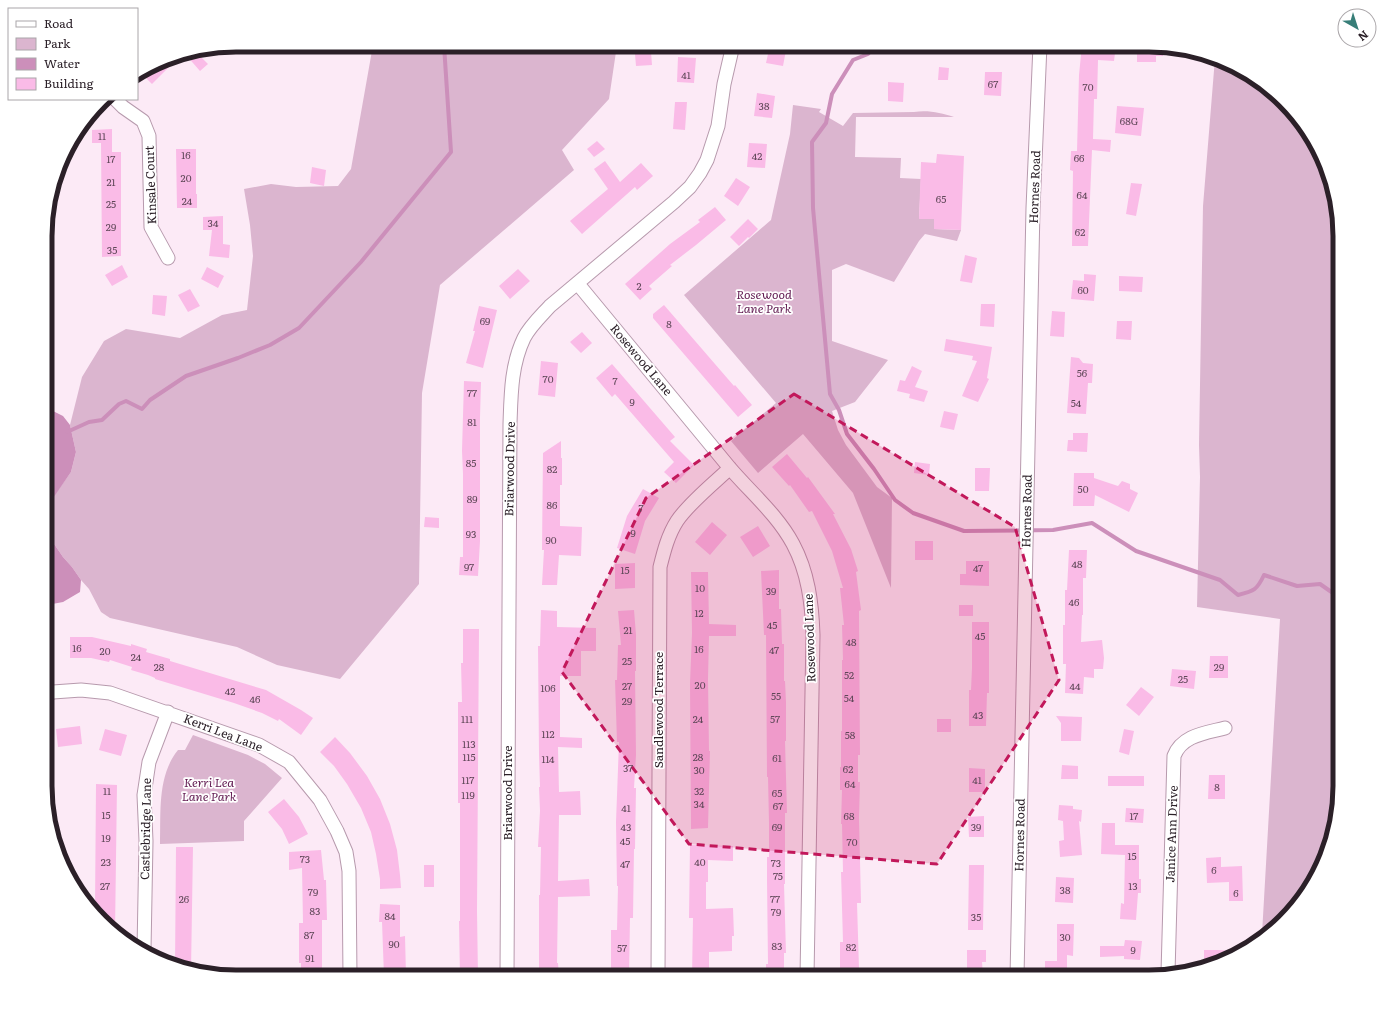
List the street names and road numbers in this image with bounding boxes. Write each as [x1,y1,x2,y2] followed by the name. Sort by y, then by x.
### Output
[140,145,160,225] street label: Kinsale Court
[1024,149,1044,224] street label: Hornes Road
[606,320,677,399] street label: Rosewood Lane
[499,421,519,517] street label: Briarwood Drive
[1016,473,1036,548] street label: Hornes Road
[798,593,820,683] street label: Rosewood Lane
[649,652,667,768] street label: Sandlewood Terrace
[181,709,266,755] street label: Kerri Lea Lane
[498,745,516,841] street label: Briarwood Drive
[135,778,155,880] street label: Castlebridge Lane
[1160,785,1182,883] street label: Janice Ann Drive
[1009,797,1029,872] street label: Hornes Road

